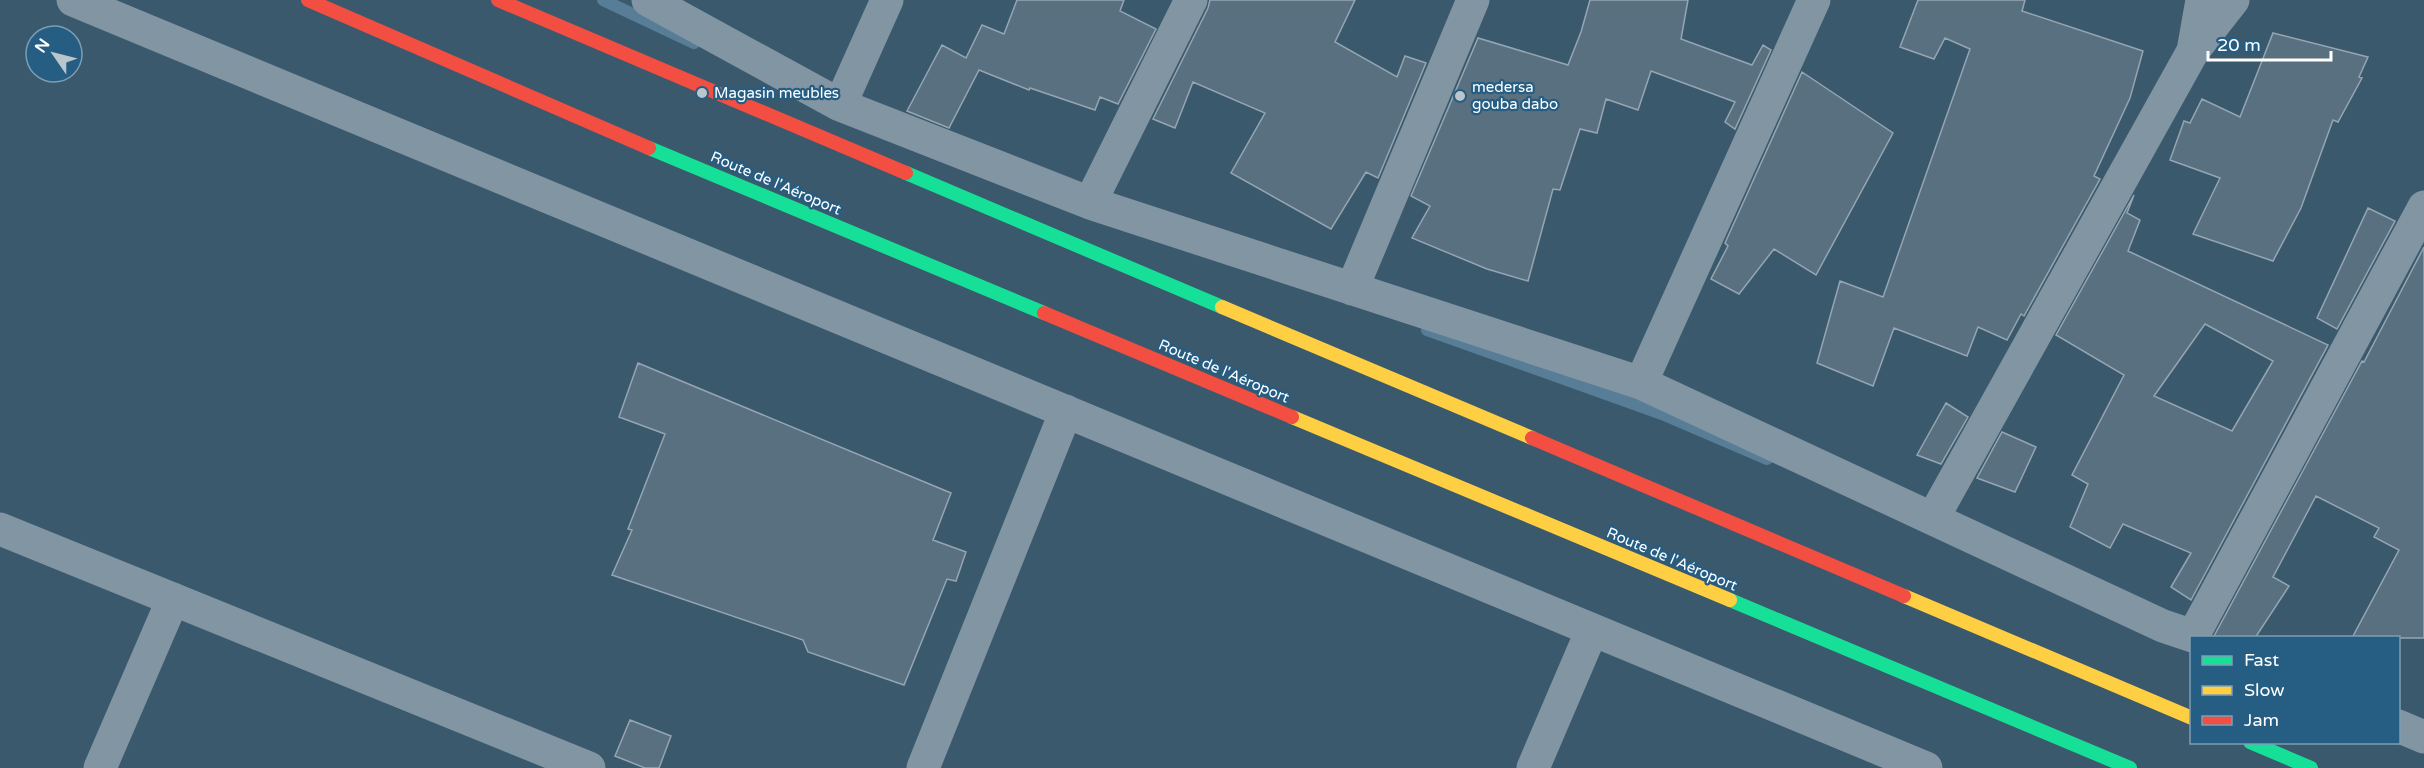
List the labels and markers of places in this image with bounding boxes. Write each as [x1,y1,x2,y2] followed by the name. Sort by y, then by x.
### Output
[1472,78,1558,113] place label: medersa gouba dabo
[714,84,839,102] place label: Magasin meubles
[695,86,709,100] marker: Magasin meubles
[1453,89,1467,103] marker: medersa gouba dabo

